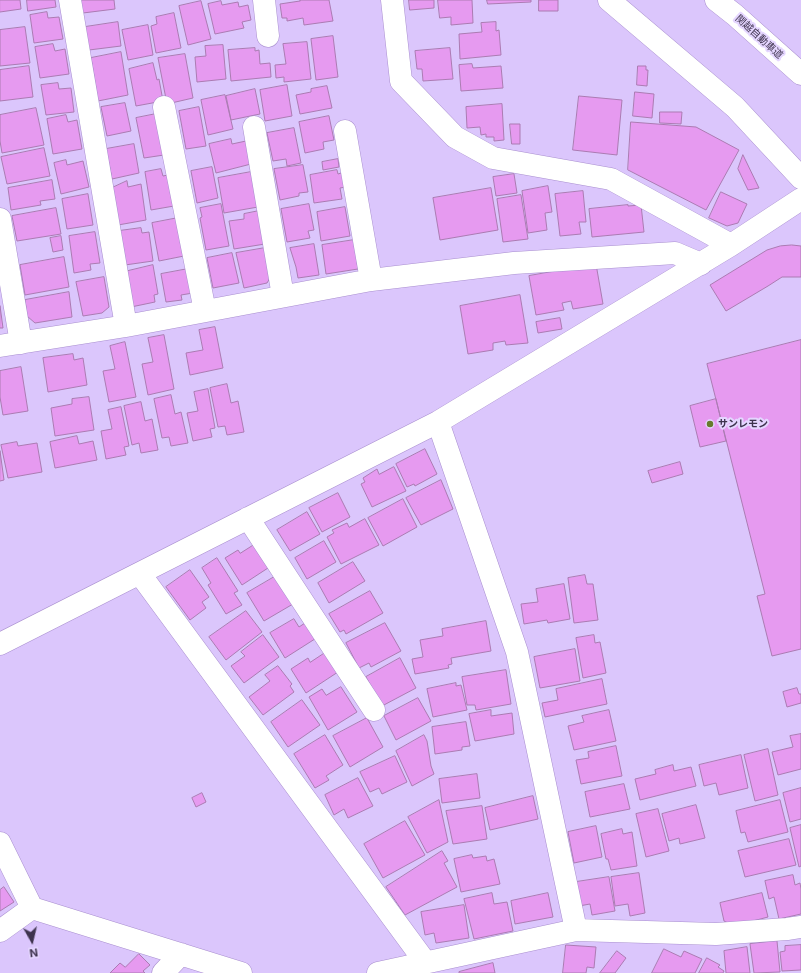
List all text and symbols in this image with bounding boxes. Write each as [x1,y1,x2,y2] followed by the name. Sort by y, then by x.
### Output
[733,12,785,62] street label: 関越自動車道
[718,418,768,430] place label: サンレモン
[705,419,715,429] marker: サンレモン
[12,921,52,961] north arrow
[29,945,39,960] text: N

